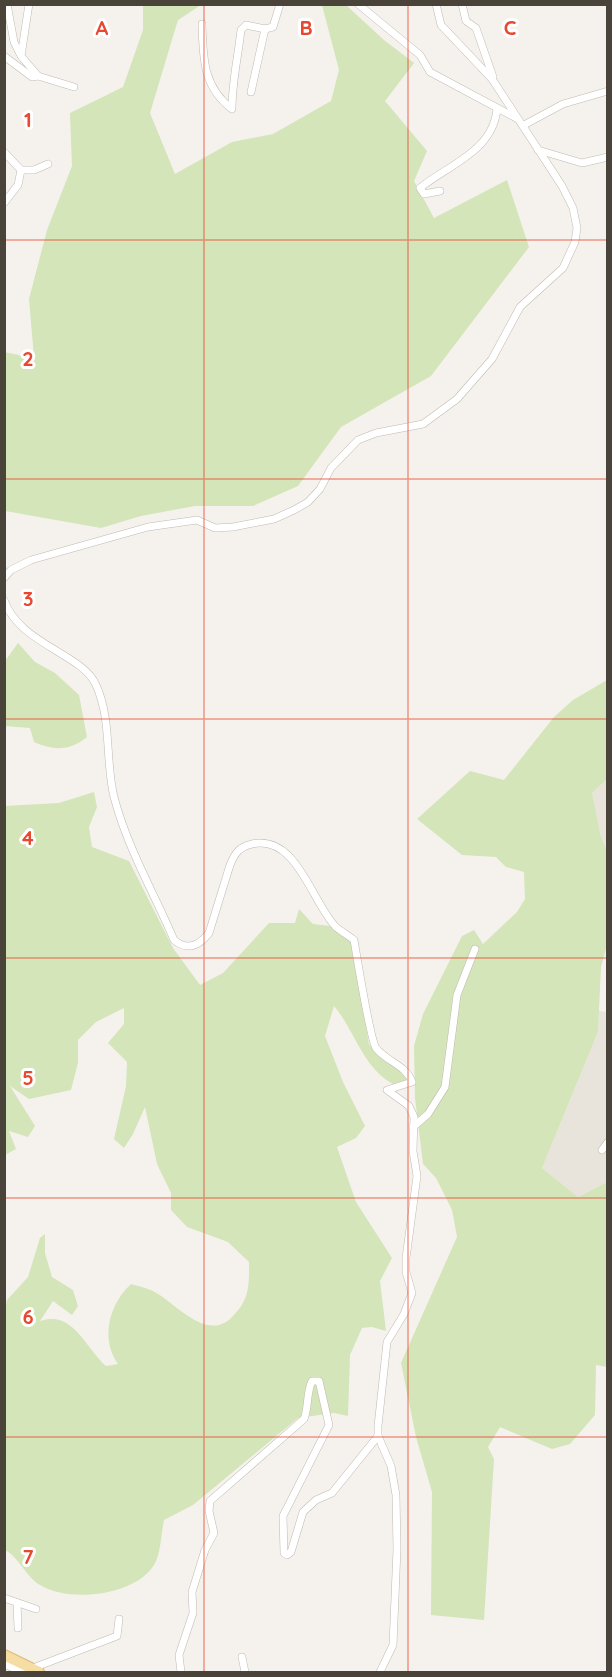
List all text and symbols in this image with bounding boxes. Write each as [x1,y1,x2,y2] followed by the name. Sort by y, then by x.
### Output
[96,15,109,40] text: A
[299,15,313,40] text: B
[504,15,517,40] text: C
[24,107,32,132] text: 1
[22,346,34,371] text: 2
[23,586,33,611] text: 3
[22,825,34,850] text: 4
[22,1065,34,1090] text: 5
[22,1304,34,1329] text: 6
[23,1544,34,1569] text: 7

